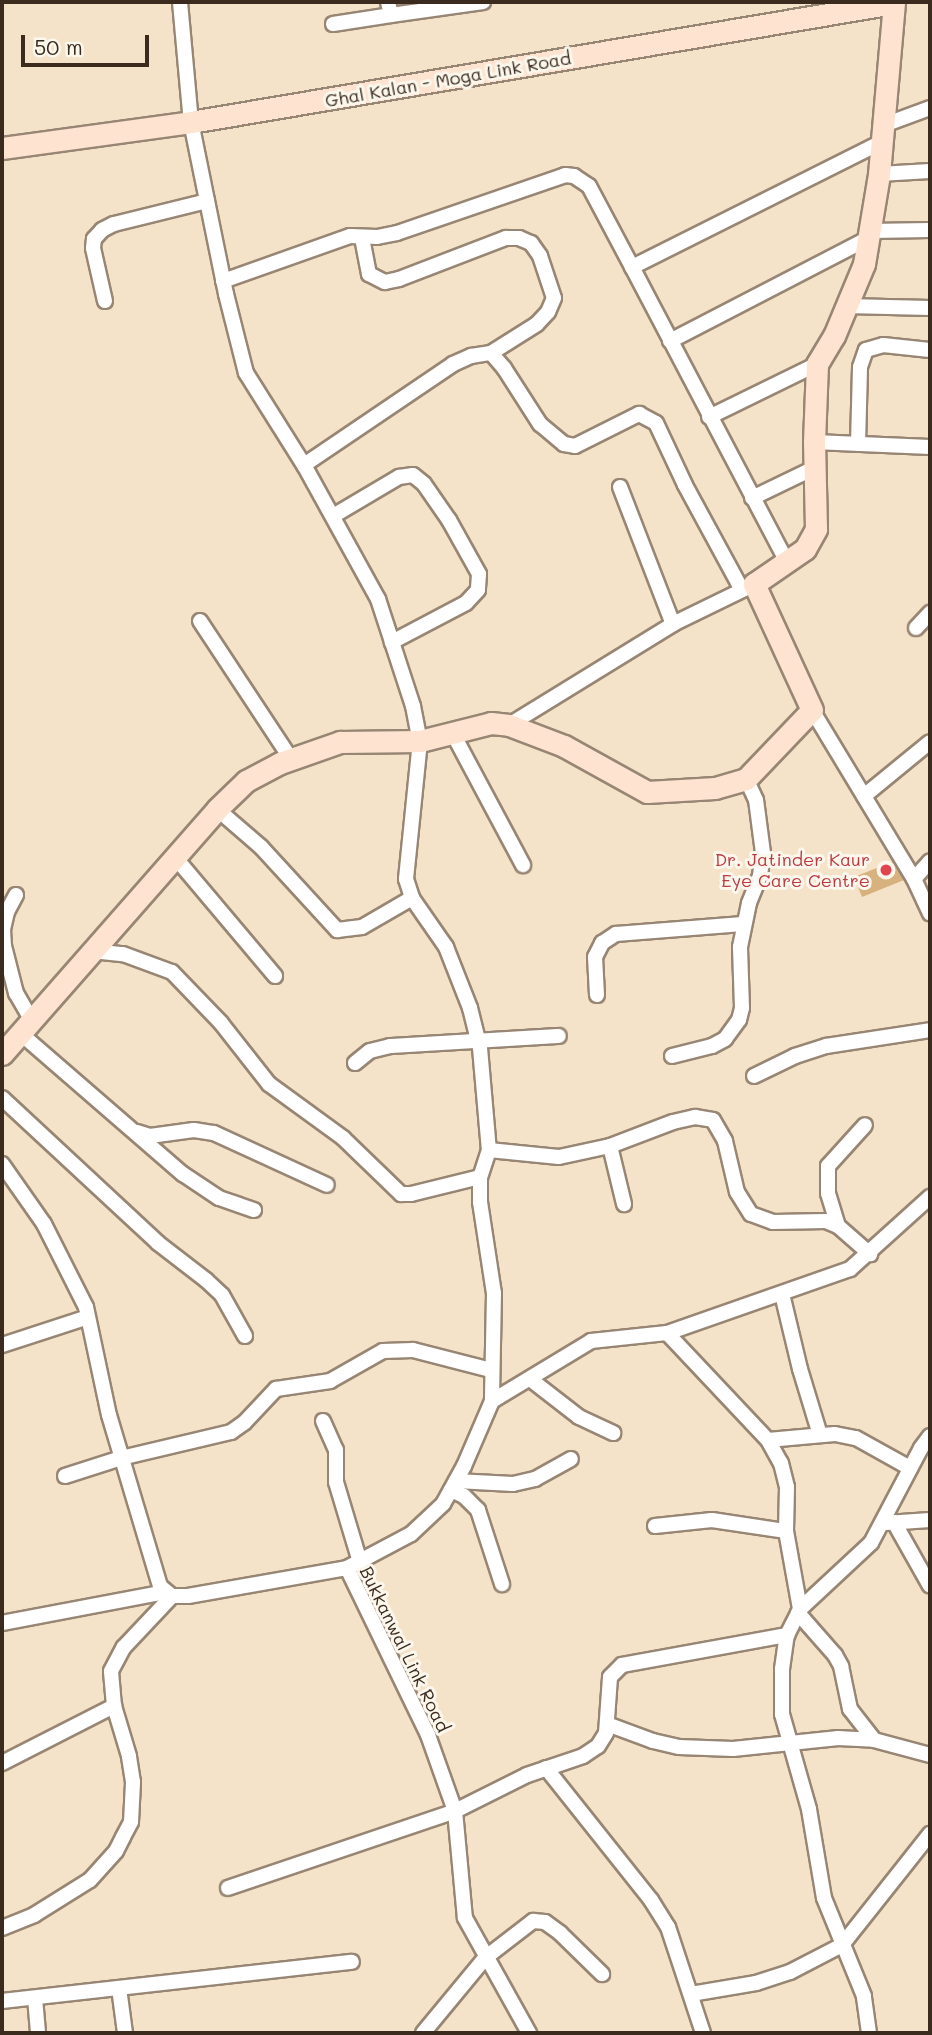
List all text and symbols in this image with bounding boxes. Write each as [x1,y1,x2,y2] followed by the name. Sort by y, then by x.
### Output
[24,21,152,65] scale bar
[34,33,83,60] text: 50 m
[323,47,573,111] street label: Ghal Kalan - Moga Link Road
[715,849,870,892] place label: Dr. Jatinder Kaur Eye Care Centre
[876,860,896,880] marker: Dr. Jatinder Kaur Eye Care Centre
[355,1563,455,1735] street label: Bukkanwal Link Road

